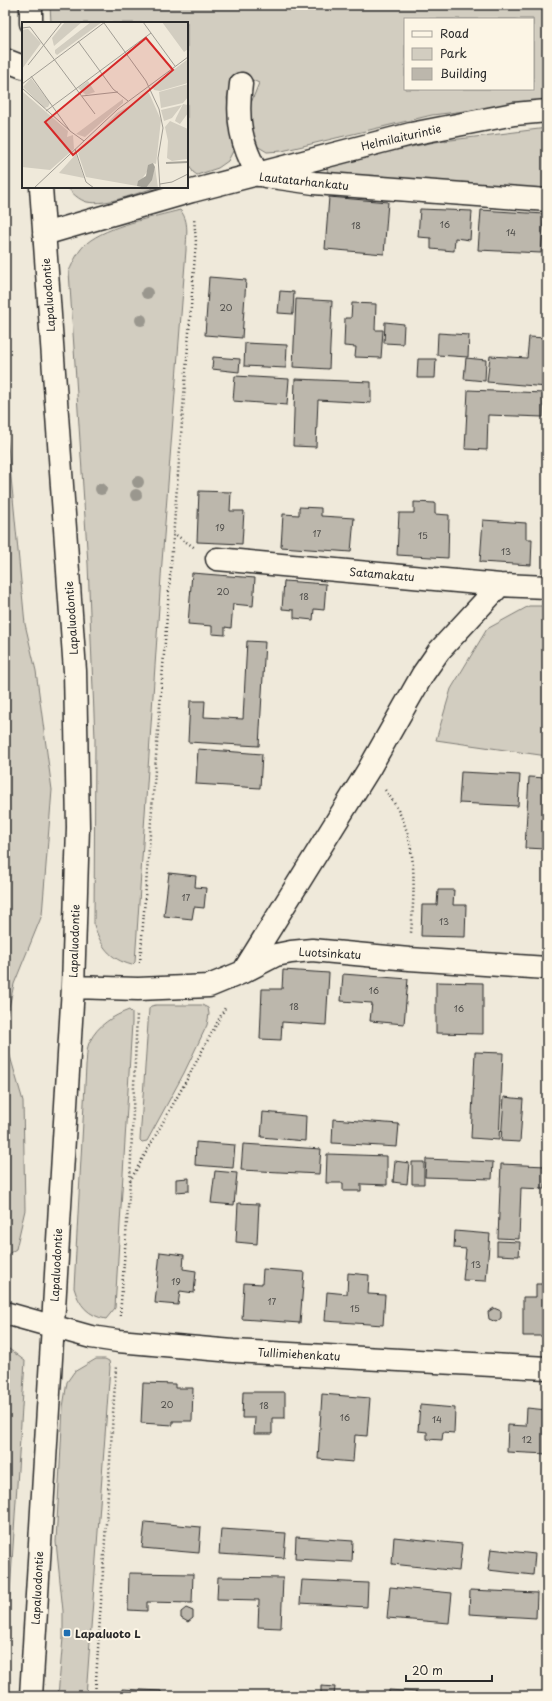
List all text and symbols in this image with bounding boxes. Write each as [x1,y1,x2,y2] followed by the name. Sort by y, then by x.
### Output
[404,18,534,90] legend
[22,22,188,188] inset map
[440,24,469,42] text: Road
[440,44,467,62] text: Park
[440,64,487,82] text: Building
[359,119,443,154] street label: Helmilaiturintie
[258,168,350,194] street label: Lautatarhankatu
[440,217,450,231] house number: 16
[351,218,361,232] house number: 18
[506,225,516,239] house number: 14
[37,257,59,332] street label: Lapaluodontie
[220,300,233,314] house number: 20
[215,520,225,534] house number: 19
[313,526,322,540] house number: 17
[418,528,428,542] house number: 15
[501,544,511,558] house number: 13
[349,563,415,585] street label: Satamakatu
[60,580,82,655] street label: Lapaluodontie
[217,584,230,598] house number: 20
[299,589,309,603] house number: 18
[182,890,191,904] house number: 17
[64,904,84,978] street label: Lapaluodontie
[439,914,449,928] house number: 13
[298,943,362,963] street label: Luotsinkatu
[369,983,379,997] house number: 16
[289,999,299,1013] house number: 18
[454,1001,464,1015] house number: 16
[46,1228,66,1302] street label: Lapaluodontie
[471,1257,481,1271] house number: 13
[171,1274,181,1288] house number: 19
[268,1294,277,1308] house number: 17
[350,1301,360,1315] house number: 15
[257,1343,341,1365] street label: Tullimiehenkatu
[161,1397,174,1411] house number: 20
[259,1398,269,1412] house number: 18
[340,1410,350,1424] house number: 16
[432,1412,442,1426] house number: 14
[522,1432,532,1446] house number: 12
[27,1551,47,1625] street label: Lapaluodontie
[75,1625,141,1642] place label: Lapaluoto L
[62,1628,72,1638] marker: Lapaluoto L
[406,1657,492,1683] scale bar
[412,1661,443,1679] text: 20 m

